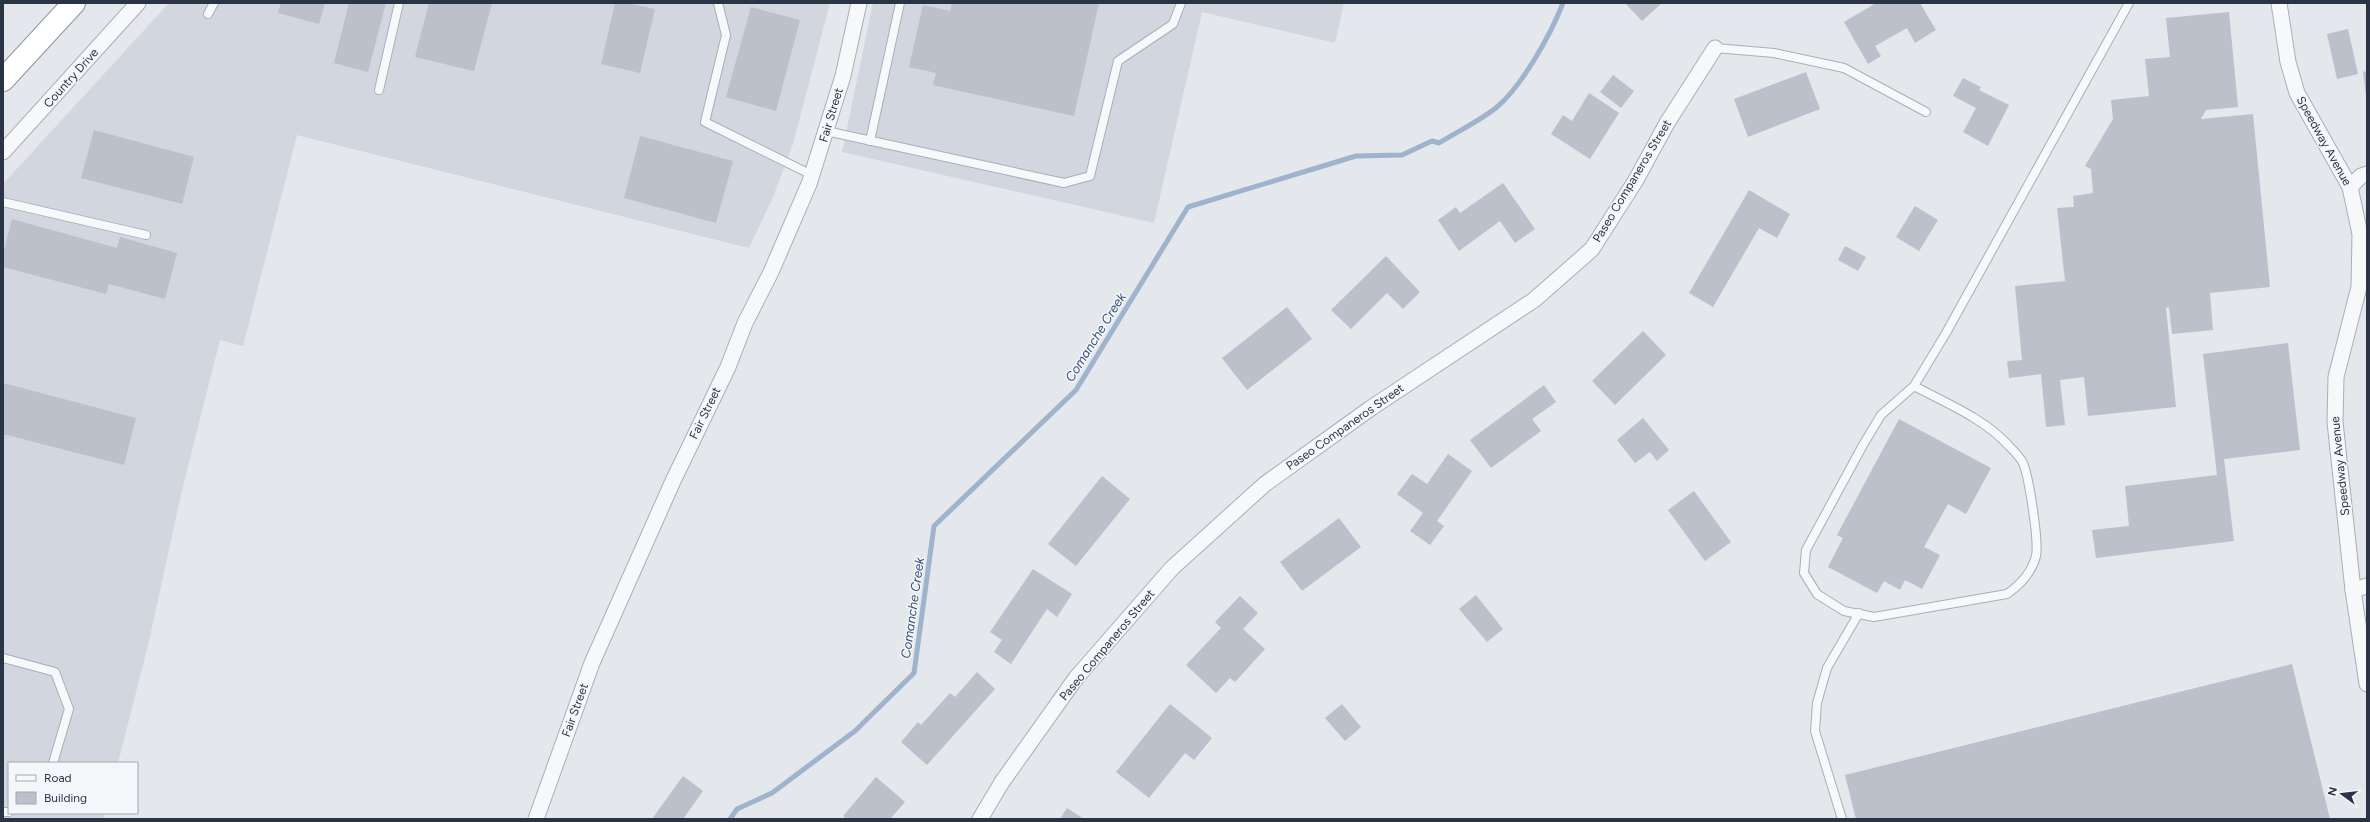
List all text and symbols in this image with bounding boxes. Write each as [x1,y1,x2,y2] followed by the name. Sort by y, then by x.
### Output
[41,45,101,110] street label: Country Drive
[816,86,846,144] street label: Fair Street
[2294,94,2355,188] street label: Speedway Avenue
[1590,117,1674,245] street label: Paseo Companeros Street
[1062,290,1129,384] water label: Comanche Creek
[1283,381,1407,473] street label: Paseo Companeros Street
[686,384,724,441] street label: Fair Street
[2328,415,2352,516] street label: Speedway Avenue
[898,556,927,660] water label: Comanche Creek
[1056,586,1158,703] street label: Paseo Companeros Street
[559,681,591,739] street label: Fair Street
[8,762,138,814] legend
[44,771,72,785] text: Road
[2322,774,2362,814] north arrow
[2325,786,2340,797] text: N
[44,791,87,805] text: Building

